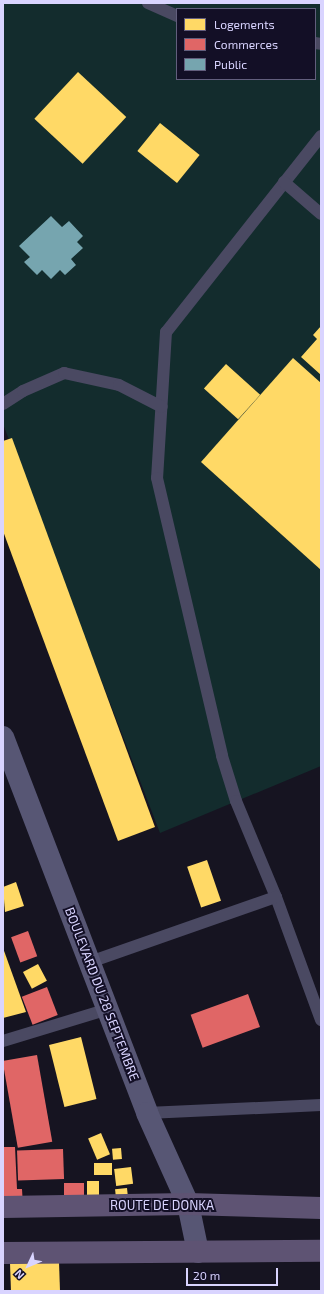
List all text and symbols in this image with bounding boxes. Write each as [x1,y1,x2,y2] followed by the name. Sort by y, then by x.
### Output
[176,8,316,80] legend
[214,17,275,31] text: Logements
[214,37,278,51] text: Commerces
[214,57,247,71] text: Public
[62,905,142,1083] street label: BOULEVARD DU 28 SEPTEMBRE
[110,1197,214,1213] street label: ROUTE DE DONKA
[8,1246,48,1286] north arrow
[188,1260,280,1286] scale bar
[12,1267,26,1282] text: N
[193,1268,220,1282] text: 20 m

